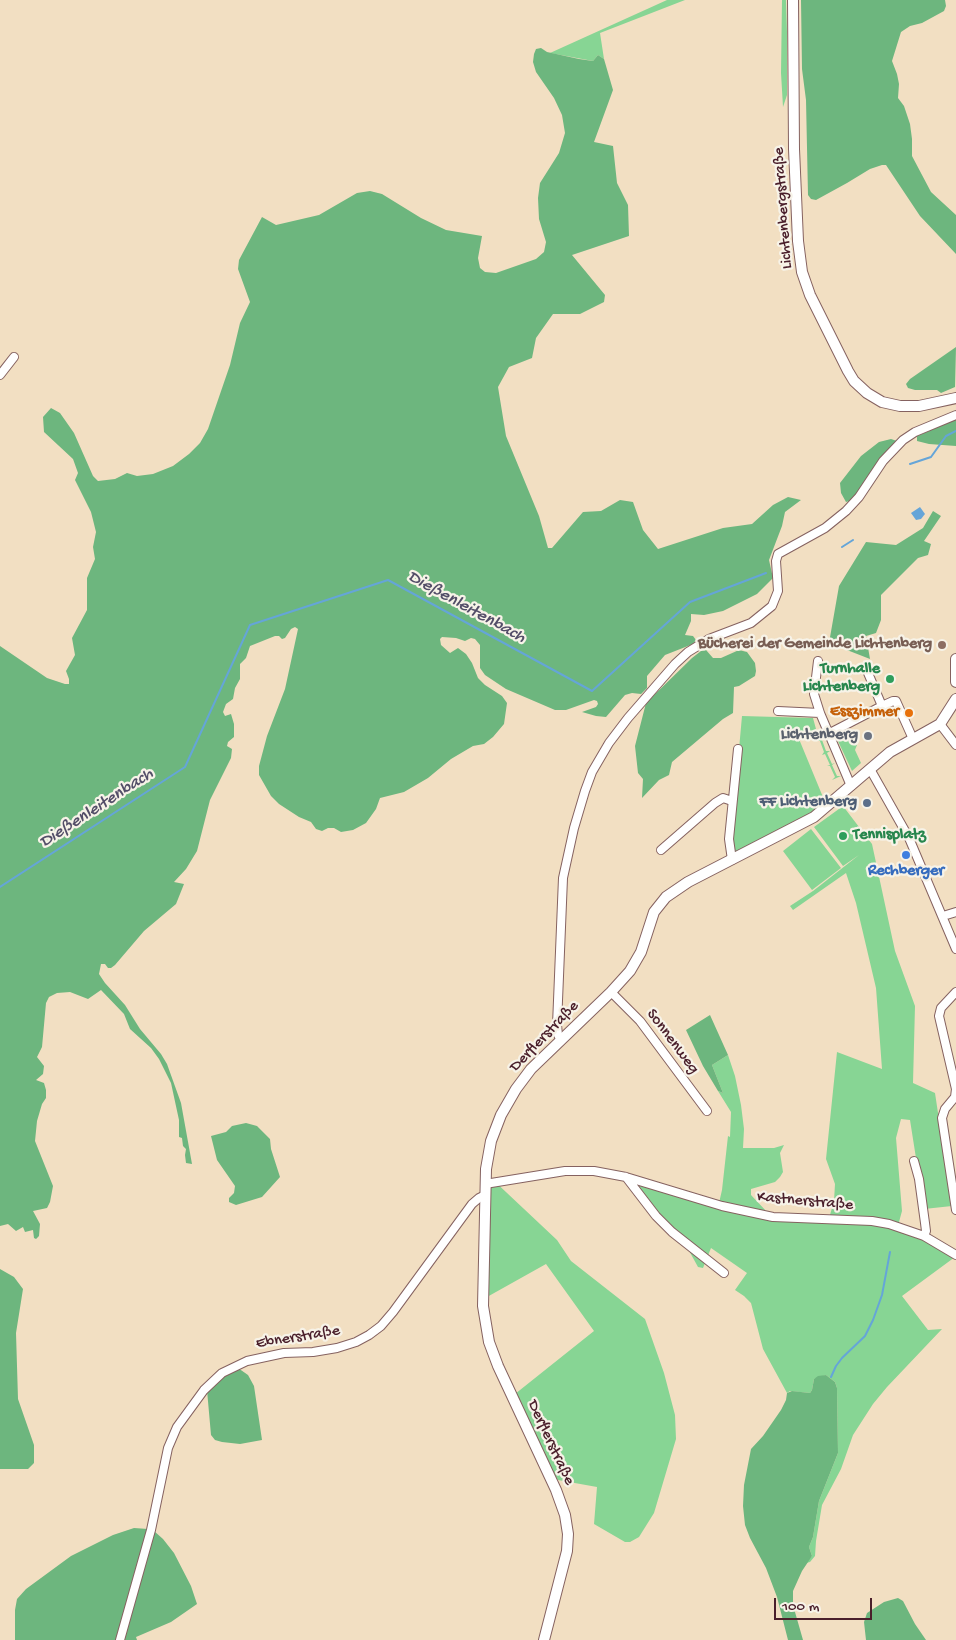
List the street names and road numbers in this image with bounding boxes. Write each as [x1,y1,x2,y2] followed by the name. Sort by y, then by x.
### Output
[770,146,798,270] street label: Lichtenbergstraße
[506,997,584,1077] street label: Derflerstraße
[641,1006,703,1078] street label: Sonnenweg
[756,1188,854,1216] street label: Kastnerstraße
[255,1322,341,1354] street label: Ebnerstraße
[522,1397,578,1489] street label: Derflerstraße

